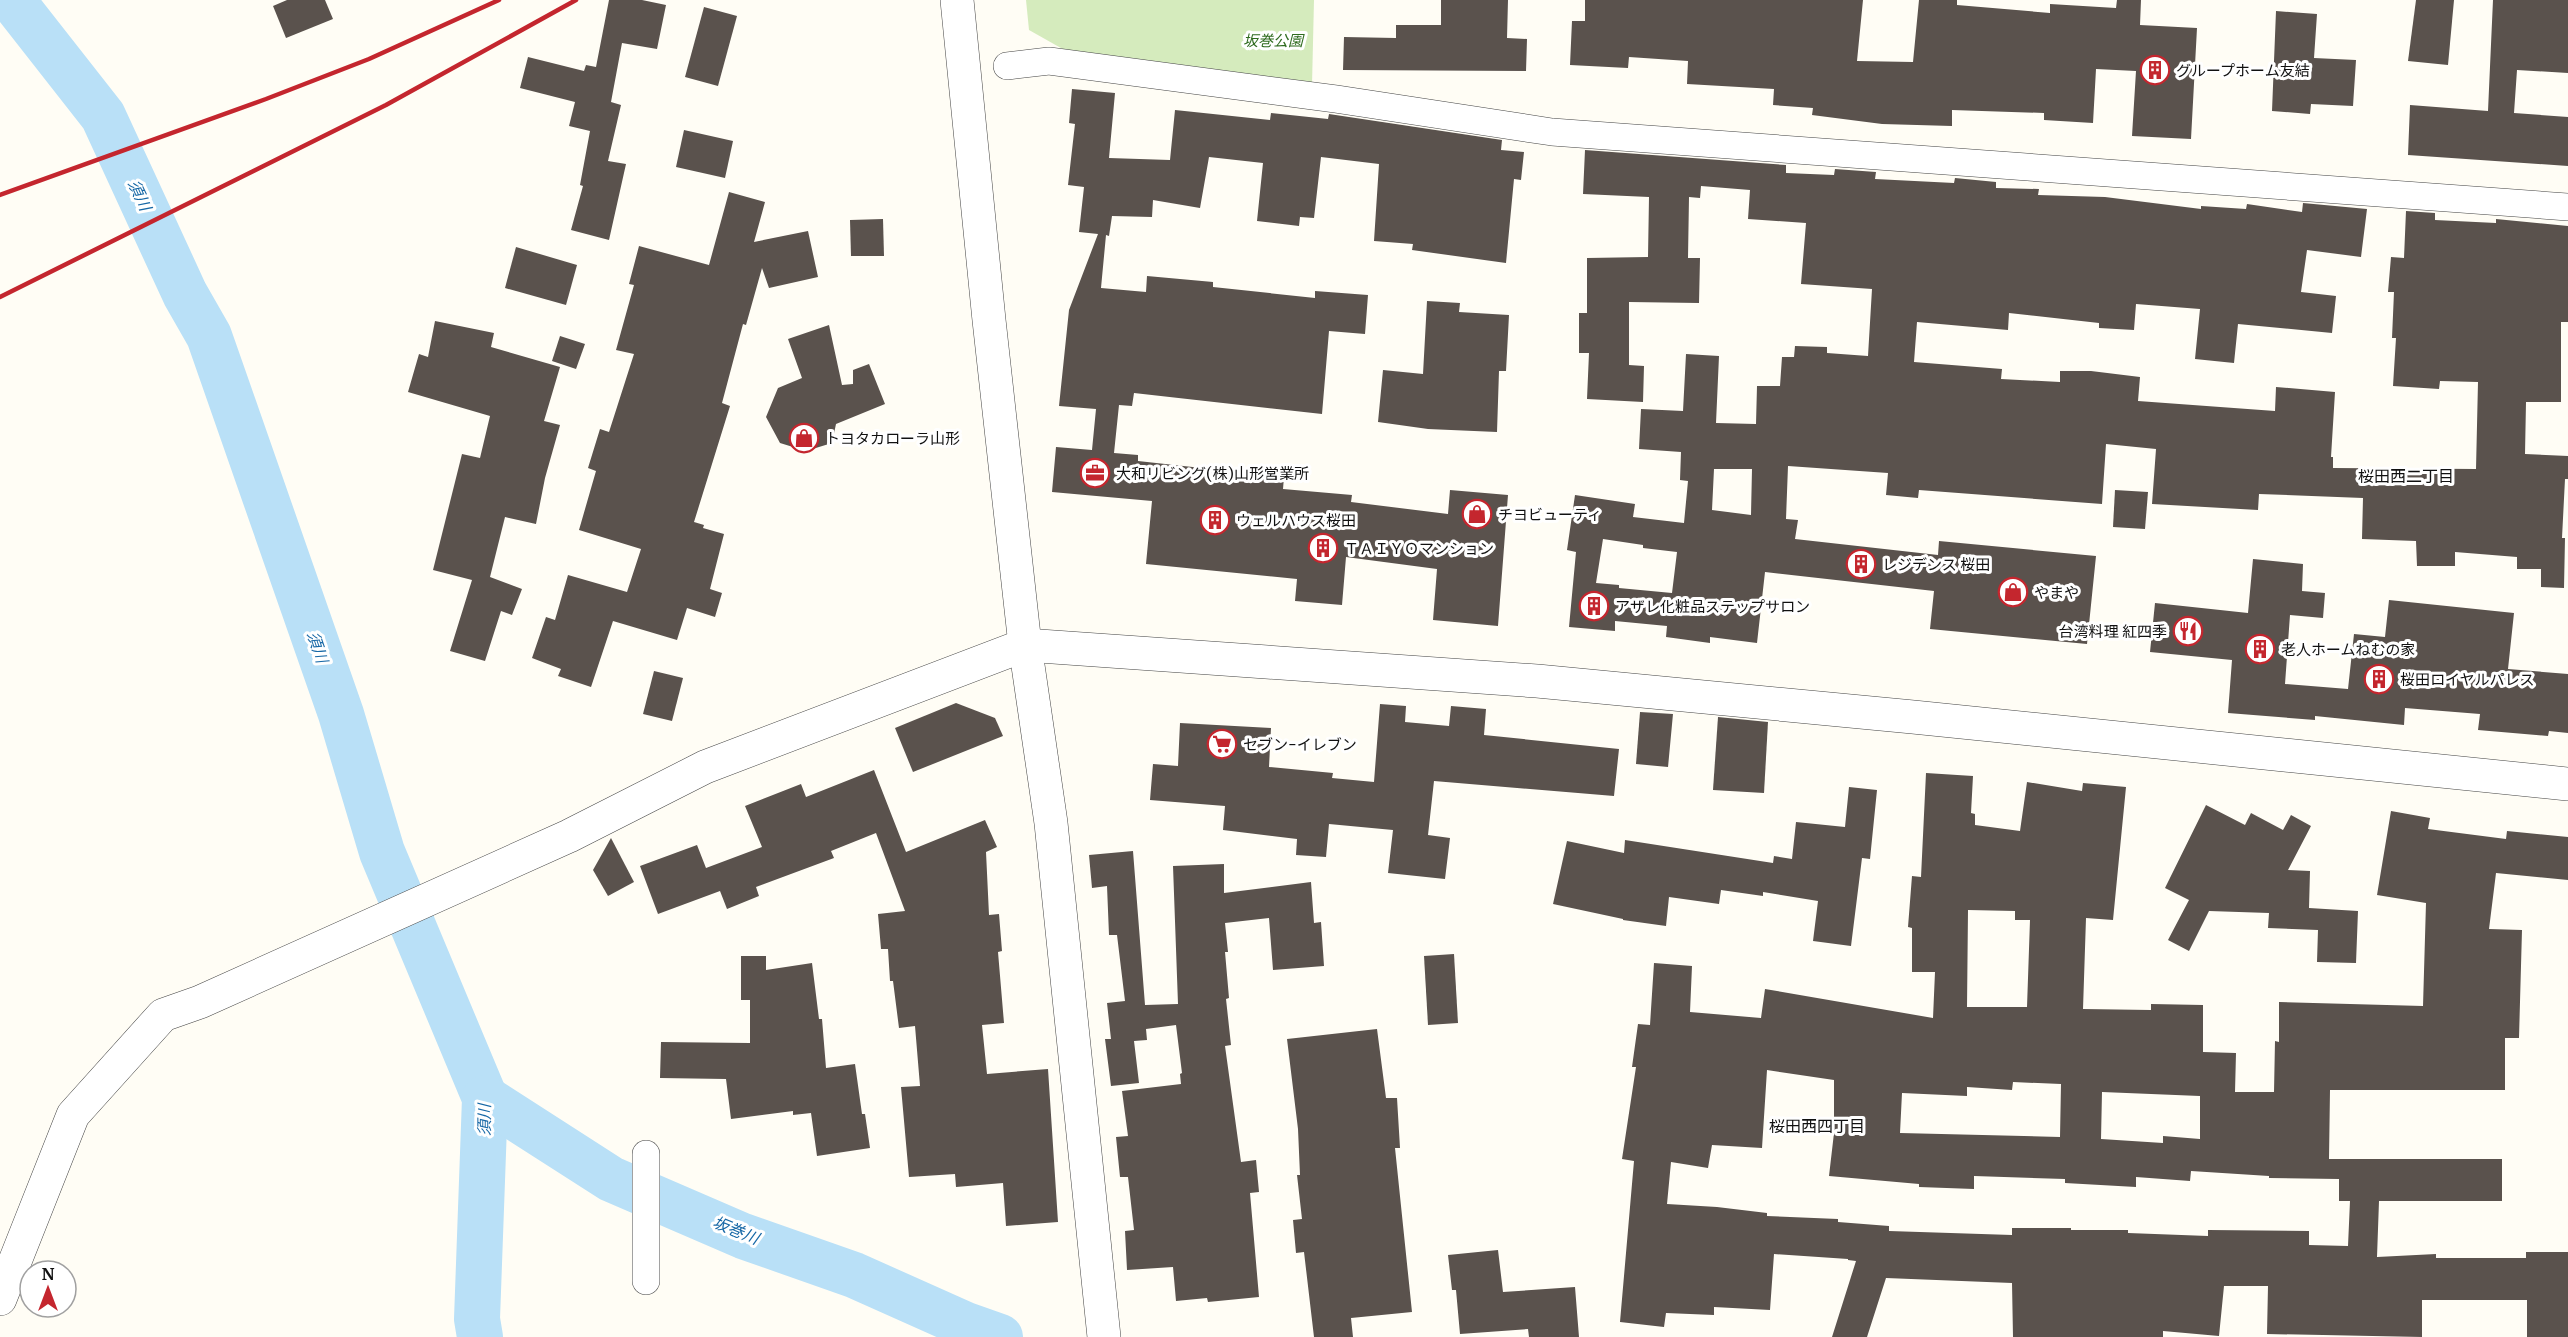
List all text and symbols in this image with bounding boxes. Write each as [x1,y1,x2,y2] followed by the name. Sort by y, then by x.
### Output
[1243,31,1305,50] park label: 坂巻公園
[2139,54,2171,86] building icon: グループホーム友結
[2176,61,2310,80] place label: グループホーム友結
[124,176,157,216] water label: 須川
[788,422,820,454] shop icon: トヨタカローラ山形
[825,429,960,448] place label: トヨタカローラ山形
[1079,457,1111,489] office icon: 大和リビング(株)山形営業所
[1116,464,1309,483] place label: 大和リビング(株)山形営業所
[2358,466,2454,486] district label: 桜田西二丁目
[1461,498,1493,530] shop icon: チヨビューティ
[1199,504,1231,536] building icon: ウェルハウス桜田
[1498,505,1602,524] place label: チヨビューティ
[1236,511,1356,530] place label: ウェルハウス桜田
[1307,532,1339,564] building icon: ＴＡＩＹＯマンション
[1344,539,1494,558] place label: ＴＡＩＹＯマンション
[1845,548,1877,580] building icon: レジデンス 桜田
[1882,555,1990,574] place label: レジデンス 桜田
[1997,576,2029,608] shop icon: やまや
[2034,583,2079,602] place label: やまや
[1578,590,1610,622] building icon: アザレ化粧品ステップサロン
[1615,597,1810,616] place label: アザレ化粧品ステップサロン
[2172,615,2204,647] restaurant icon: 台湾料理 紅四季
[2058,622,2167,641] place label: 台湾料理 紅四季
[303,629,333,667] water label: 須川
[2244,633,2276,665] building icon: 老人ホームねむの家
[2281,640,2416,659] place label: 老人ホームねむの家
[2363,663,2395,695] building icon: 桜田ロイヤルパレス
[2400,670,2535,689] place label: 桜田ロイヤルパレス
[1206,728,1238,760] supermarket icon: セブン-イレブン
[1243,735,1357,754] place label: セブン-イレブン
[474,1102,494,1136] water label: 須川
[1769,1116,1865,1136] district label: 桜田西四丁目
[710,1212,764,1249] water label: 坂巻川
[18,1259,78,1319] north arrow
[42,1264,55,1284] text: N

